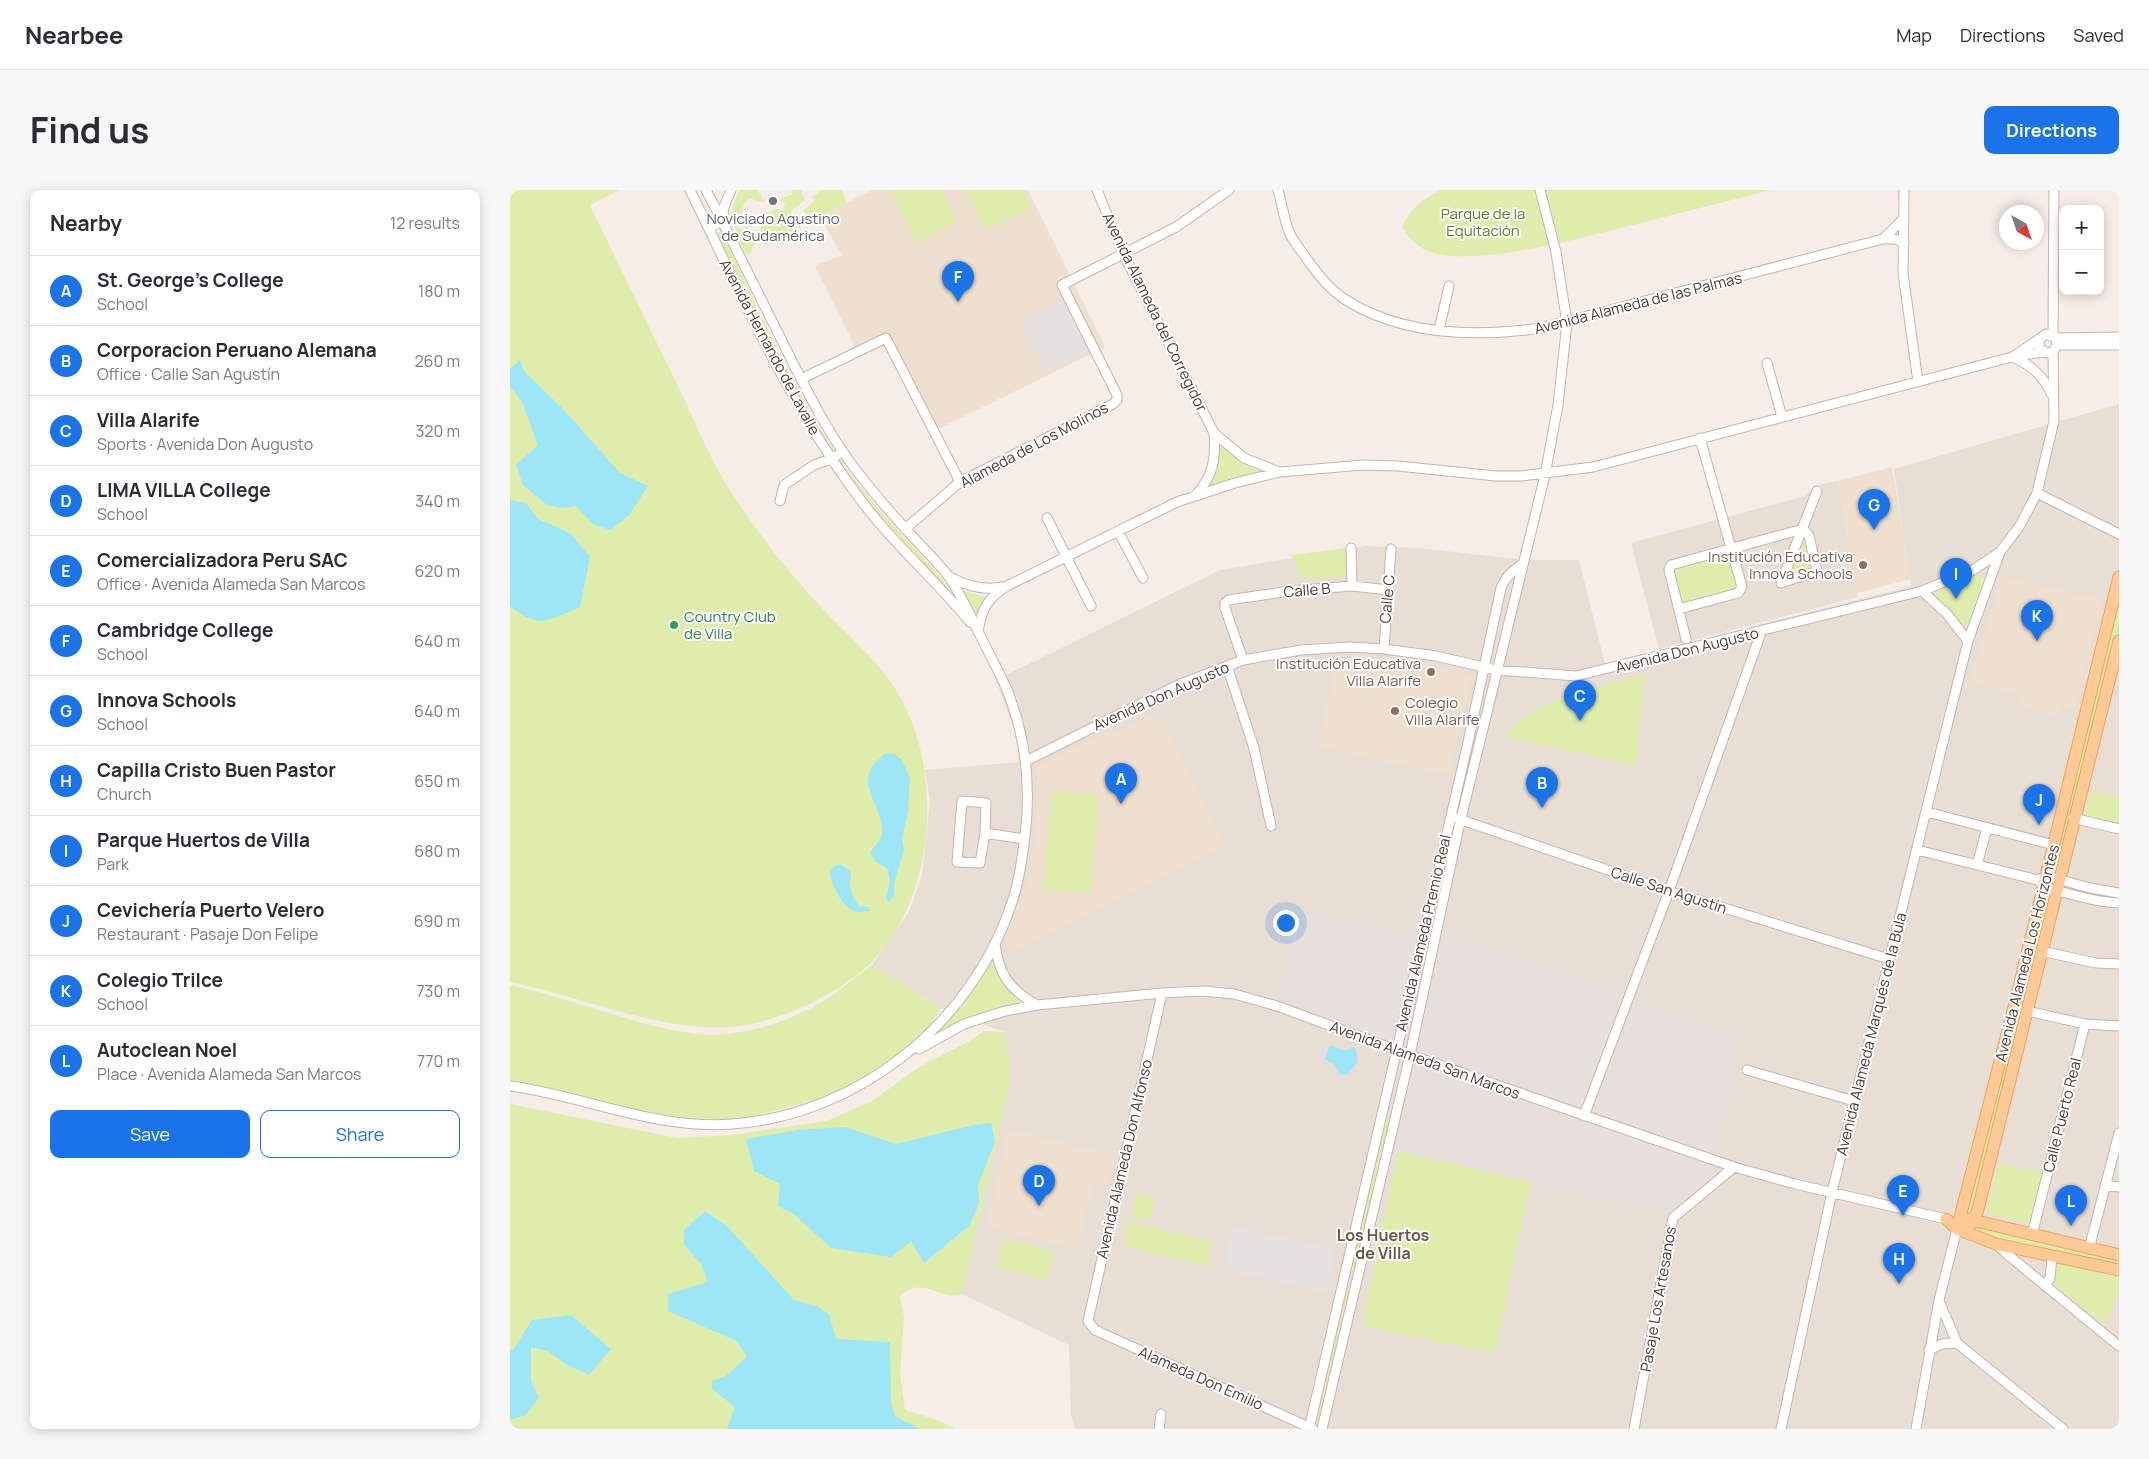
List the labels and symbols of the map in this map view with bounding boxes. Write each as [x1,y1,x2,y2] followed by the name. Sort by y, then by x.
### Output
[767,195,779,207] marker: Noviciado Agustino de Sudamérica
[1441,203,1525,241] park label: Parque de la Equitación
[1999,205,2044,250] north arrow
[706,208,840,246] place label: Noviciado Agustino de Sudamérica
[1098,209,1213,416] street label: Avenida Alameda del Corregidor
[715,255,825,439] street label: Avenida Hernando de Lavalle
[942,261,974,302] pin: F
[1532,267,1744,339] street label: Avenida Alameda de las Palmas
[956,397,1112,493] street label: Alameda de Los Molinos
[1858,489,1890,530] pin: G
[1708,546,1853,584] place label: Institución Educativa Innova Schools
[1940,558,1972,599] pin: I
[1857,559,1869,571] marker: Institución Educativa Innova Schools
[1374,574,1400,624] street label: Calle C
[1283,577,1331,603] street label: Calle B
[2021,600,2053,641] pin: K
[684,606,776,644] place label: Country Club de Villa
[668,619,680,631] marker: Country Club de Villa
[1613,622,1761,678] street label: Avenida Don Augusto
[1276,653,1421,691] place label: Institución Educativa Villa Alarife
[1090,656,1232,735] street label: Avenida Don Augusto
[1425,666,1437,678] marker: Institución Educativa Villa Alarife
[1564,680,1596,721] pin: C
[1405,692,1480,730] place label: Colegio Villa Alarife
[1389,705,1401,717] marker: Colegio Villa Alarife
[1105,763,1137,804] pin: A
[1526,767,1558,808] pin: B
[2023,784,2055,825] pin: J
[1390,833,1456,1033] street label: Avenida Alameda Premio Real
[1990,842,2064,1064] street label: Avenida Alameda Los Horizontes
[1608,861,1730,919] street label: Calle San Agustín
[1273,910,1299,936] your location
[1831,910,1911,1158] street label: Avenida Alameda Marqués de la Bula
[1327,1016,1523,1104] street label: Avenida Alameda San Marcos
[2038,1055,2086,1175] street label: Calle Puerto Real
[1091,1057,1157,1261] street label: Avenida Alameda Don Alfonso
[1023,1165,1055,1206] pin: D
[1887,1175,1919,1216] pin: E
[2055,1185,2087,1226] pin: L
[1337,1224,1430,1264] district label: Los Huertos de Villa
[1635,1225,1681,1373] street label: Pasaje Los Artesanos
[1883,1243,1915,1284] pin: H
[1135,1341,1267,1415] street label: Alameda Don Emilio

